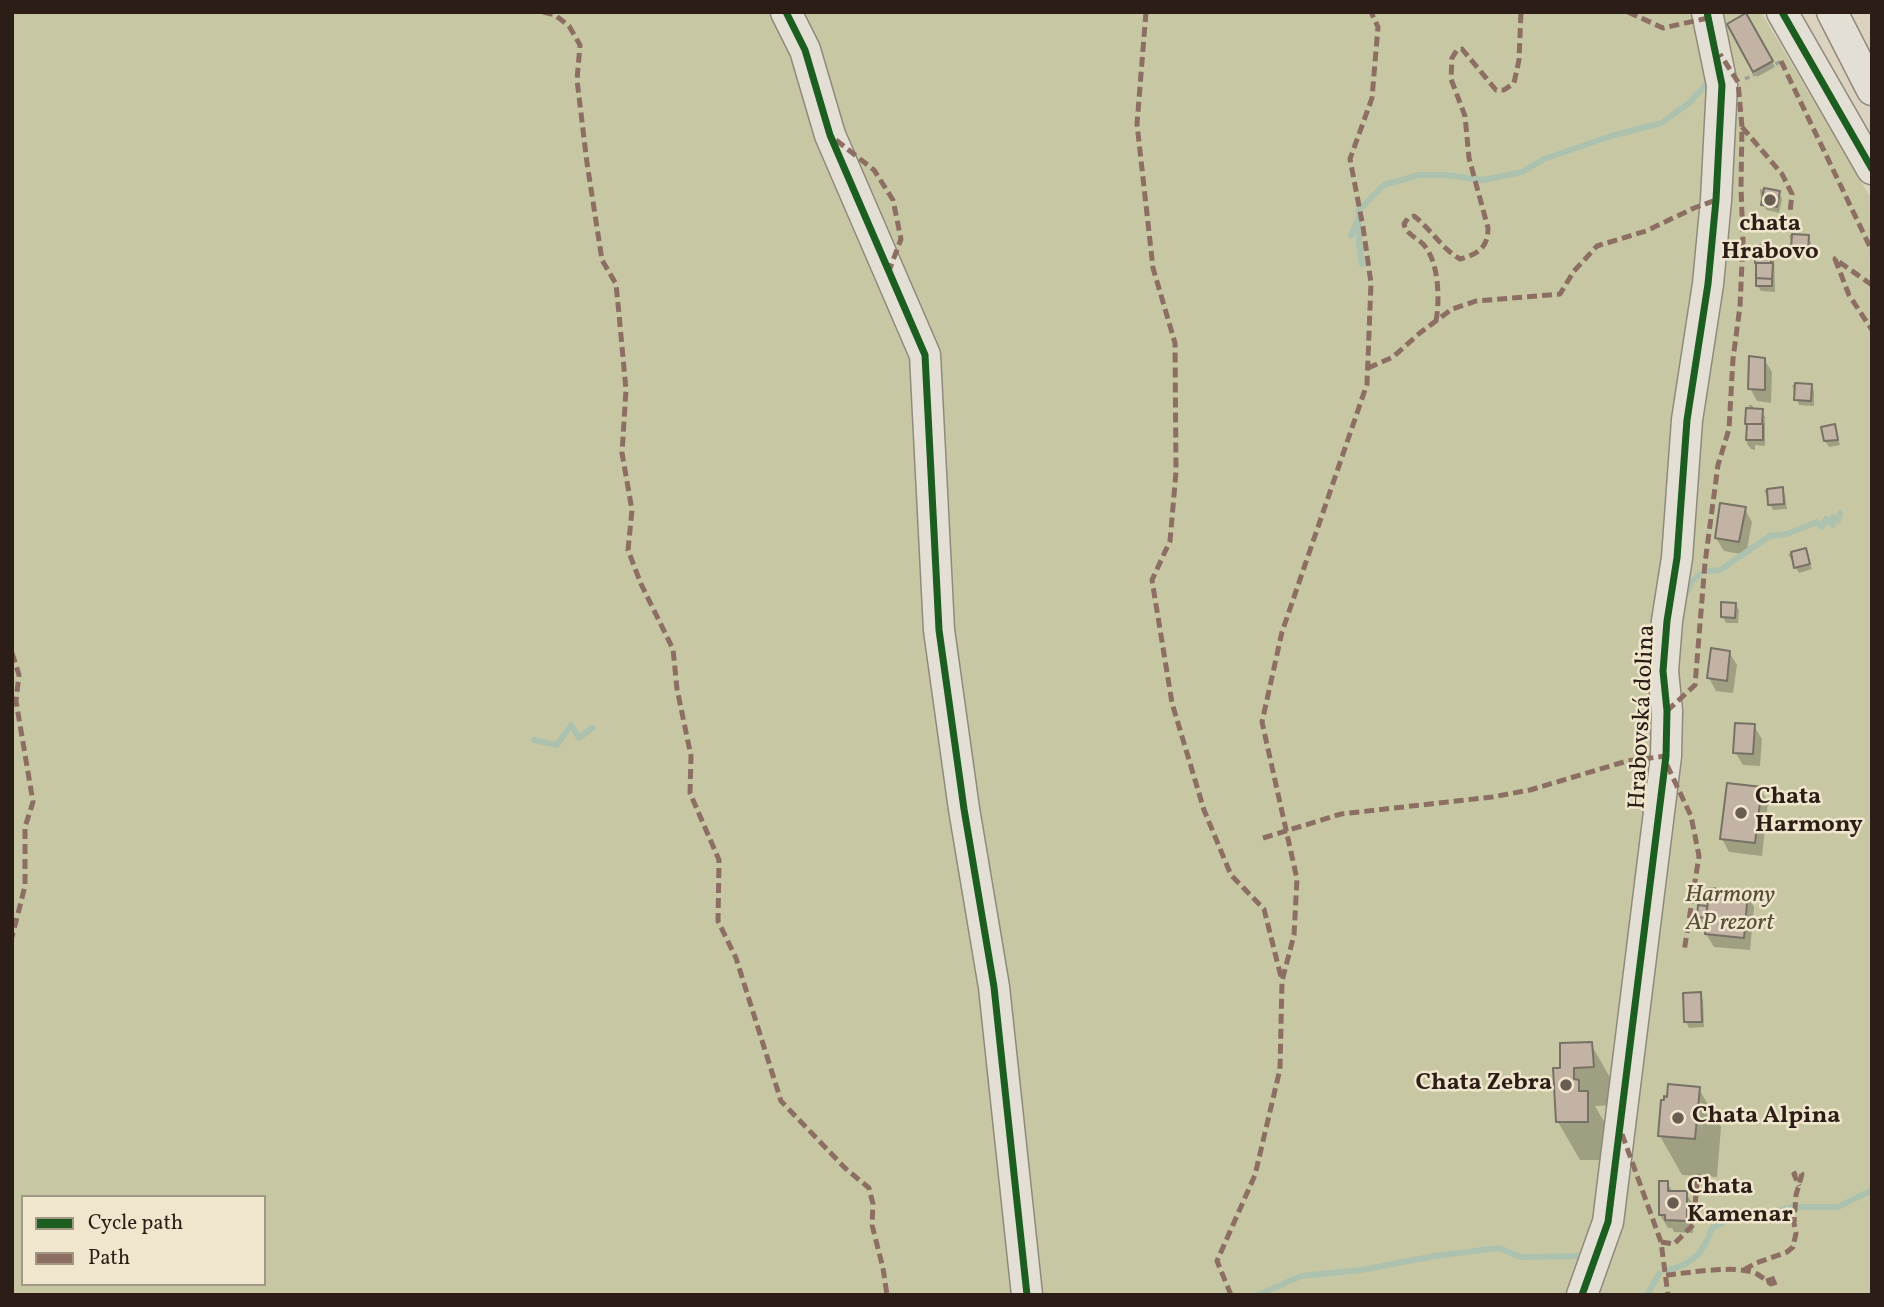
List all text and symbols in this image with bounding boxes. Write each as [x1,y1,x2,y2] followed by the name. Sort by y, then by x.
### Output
[1762,192,1778,208] marker: chata Hrabovo
[1721,212,1819,268] place label: chata Hrabovo
[1625,624,1663,810] street label: Hrabovská dolina
[1755,785,1863,841] place label: Chata Harmony
[1733,805,1749,821] marker: Chata Harmony
[1685,883,1775,939] park label: Harmony AP rezort
[1416,1071,1552,1099] place label: Chata Zebra
[1558,1077,1574,1093] marker: Chata Zebra
[1692,1104,1840,1132] place label: Chata Alpina
[1670,1110,1686,1126] marker: Chata Alpina
[1687,1175,1793,1231] place label: Chata Kamenar
[21,1195,266,1286] legend
[1665,1195,1681,1211] marker: Chata Kamenar
[88,1209,183,1238] text: Cycle path
[88,1244,130,1273] text: Path

